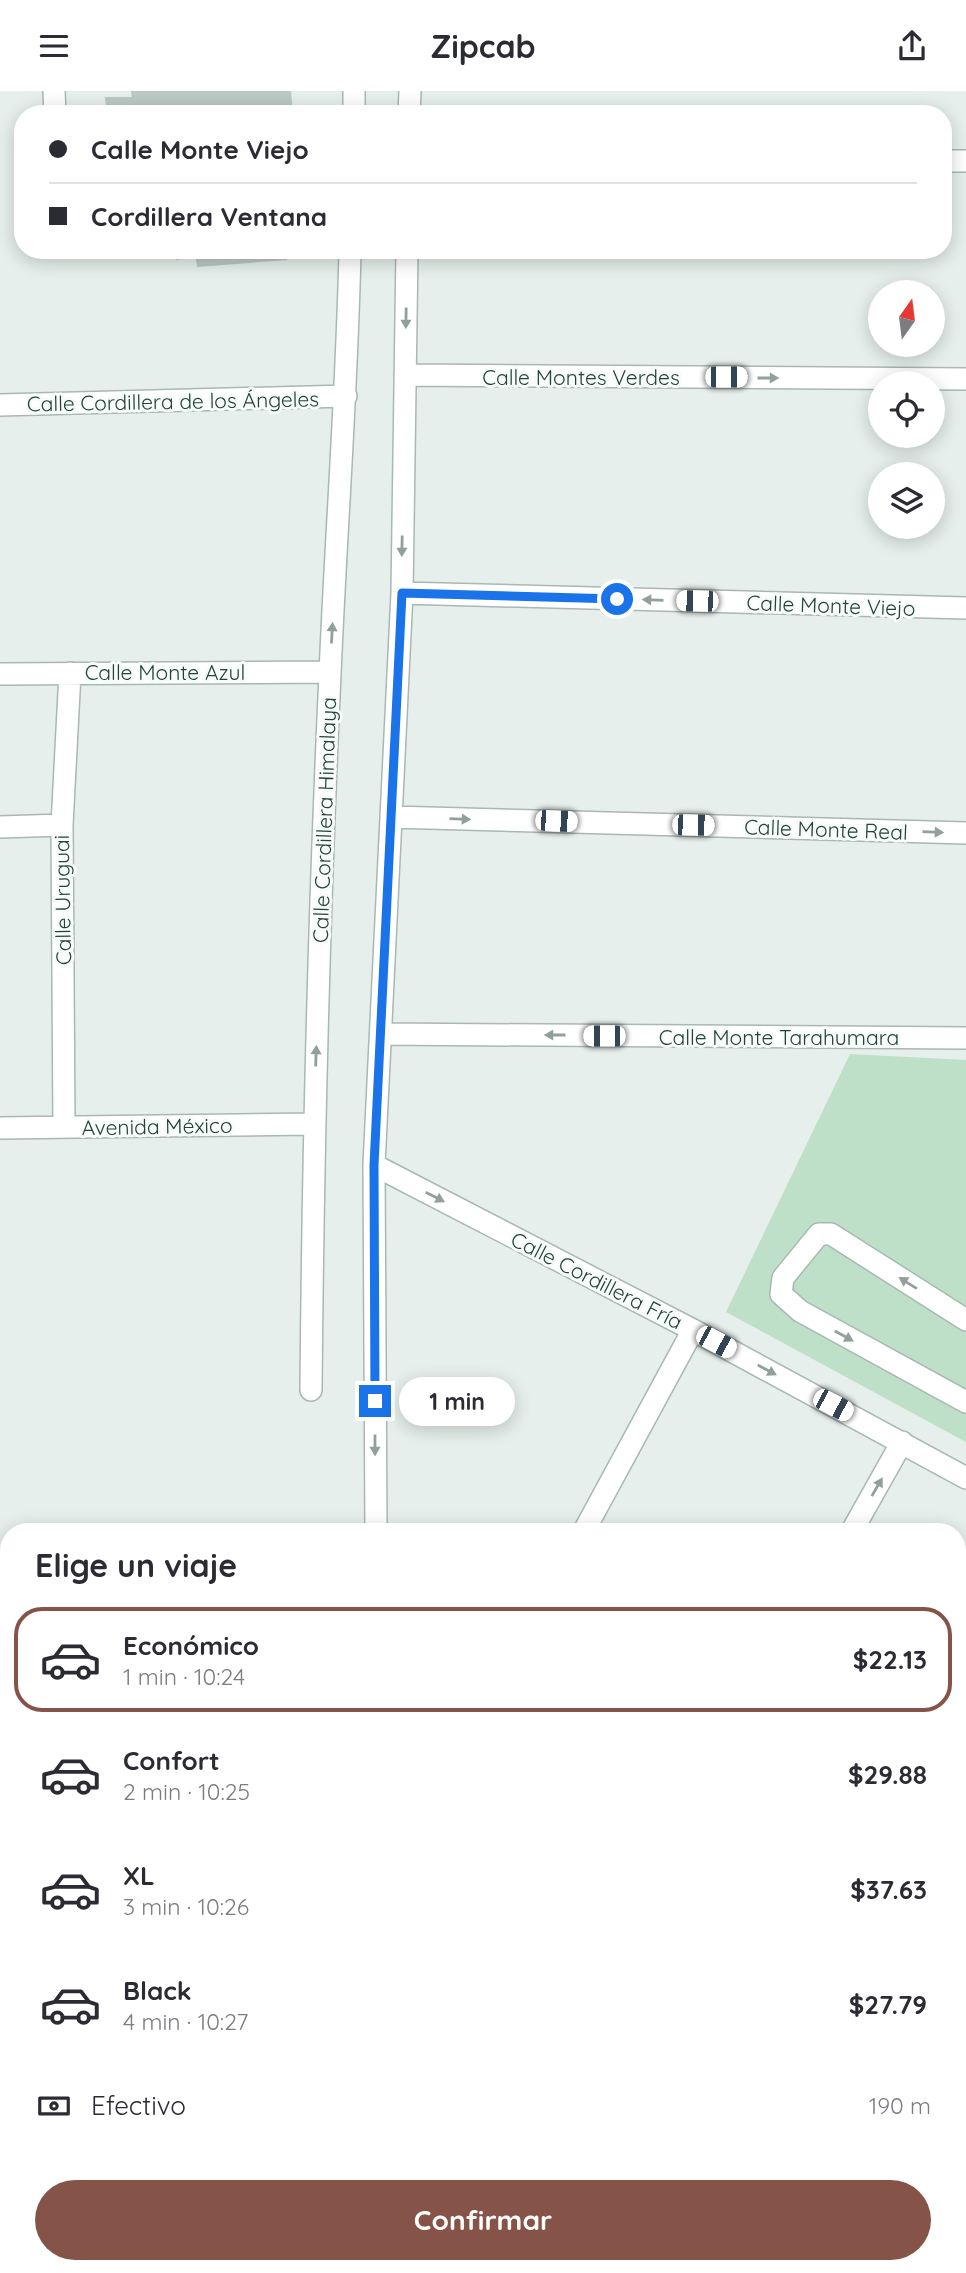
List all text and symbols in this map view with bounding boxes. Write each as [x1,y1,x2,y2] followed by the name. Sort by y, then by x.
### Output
[430,26,536,66] text: Zipcab
[35,27,73,65] icon: menu
[893,27,931,65] icon: share
[91,133,309,166] text: Calle Monte Viejo
[91,200,327,233] text: Cordillera Ventana
[868,280,945,357] north arrow
[868,280,945,539] map controls
[400,308,412,330] one-way arrow
[482,364,680,390] street label: Calle Montes Verdes
[706,367,748,388] car
[868,371,945,448] button: locate
[757,372,779,384] one-way arrow
[27,385,319,417] street label: Calle Cordillera de los Ángeles
[868,462,945,539] button: layers
[397,535,408,557] one-way arrow
[601,583,633,615] route start
[746,589,916,621] street label: Calle Monte Viejo
[676,590,719,612] car
[642,594,664,605] one-way arrow
[327,622,338,644] one-way arrow
[85,659,245,685] street label: Calle Monte Azul
[307,697,341,943] street label: Calle Cordillera Himalaya
[535,810,578,832] car
[450,813,472,824] one-way arrow
[744,813,908,845] street label: Calle Monte Real
[672,814,715,836] car
[922,827,944,838] one-way arrow
[48,835,76,965] street label: Calle Uruguai
[659,1024,899,1050] street label: Calle Monte Tarahumara
[584,1026,626,1047] car
[544,1029,566,1041] one-way arrow
[310,1045,321,1067] one-way arrow
[81,1112,233,1140] street label: Avenida México
[425,1191,445,1202] one-way arrow
[507,1225,687,1335] street label: Calle Cordillera Fría
[899,1277,918,1290] one-way arrow
[693,1323,740,1361] car
[834,1330,854,1341] one-way arrow
[757,1364,777,1375] one-way arrow
[400,1377,515,1425] callout: 1 min
[359,1385,391,1417] route end
[810,1386,857,1424] car
[429,1387,485,1416] text: 1 min
[369,1434,381,1456] one-way arrow
[871,1477,883,1496] one-way arrow
[35,1545,237,1585] text: Elige un viaje
[39,1628,102,1691] icon: car
[123,1629,259,1662] text: Económico
[853,1643,927,1676] text: $22.13
[123,1662,245,1691] text: 1 min · 10:24
[39,1743,102,1806] icon: car
[123,1744,220,1777] text: Confort
[848,1758,927,1791] text: $29.88
[123,1777,250,1806] text: 2 min · 10:25
[39,1858,102,1921] icon: car
[123,1859,155,1892] text: XL
[850,1873,927,1906] text: $37.63
[123,1892,249,1921] text: 3 min · 10:26
[39,1973,102,2036] icon: car
[123,1974,192,2007] text: Black
[849,1988,927,2021] text: $27.79
[123,2007,248,2036] text: 4 min · 10:27
[35,2087,73,2125] icon: cash
[91,2089,186,2122] text: Efectivo
[869,2091,931,2120] text: 190 m
[35,2180,931,2260] button: Confirmar

